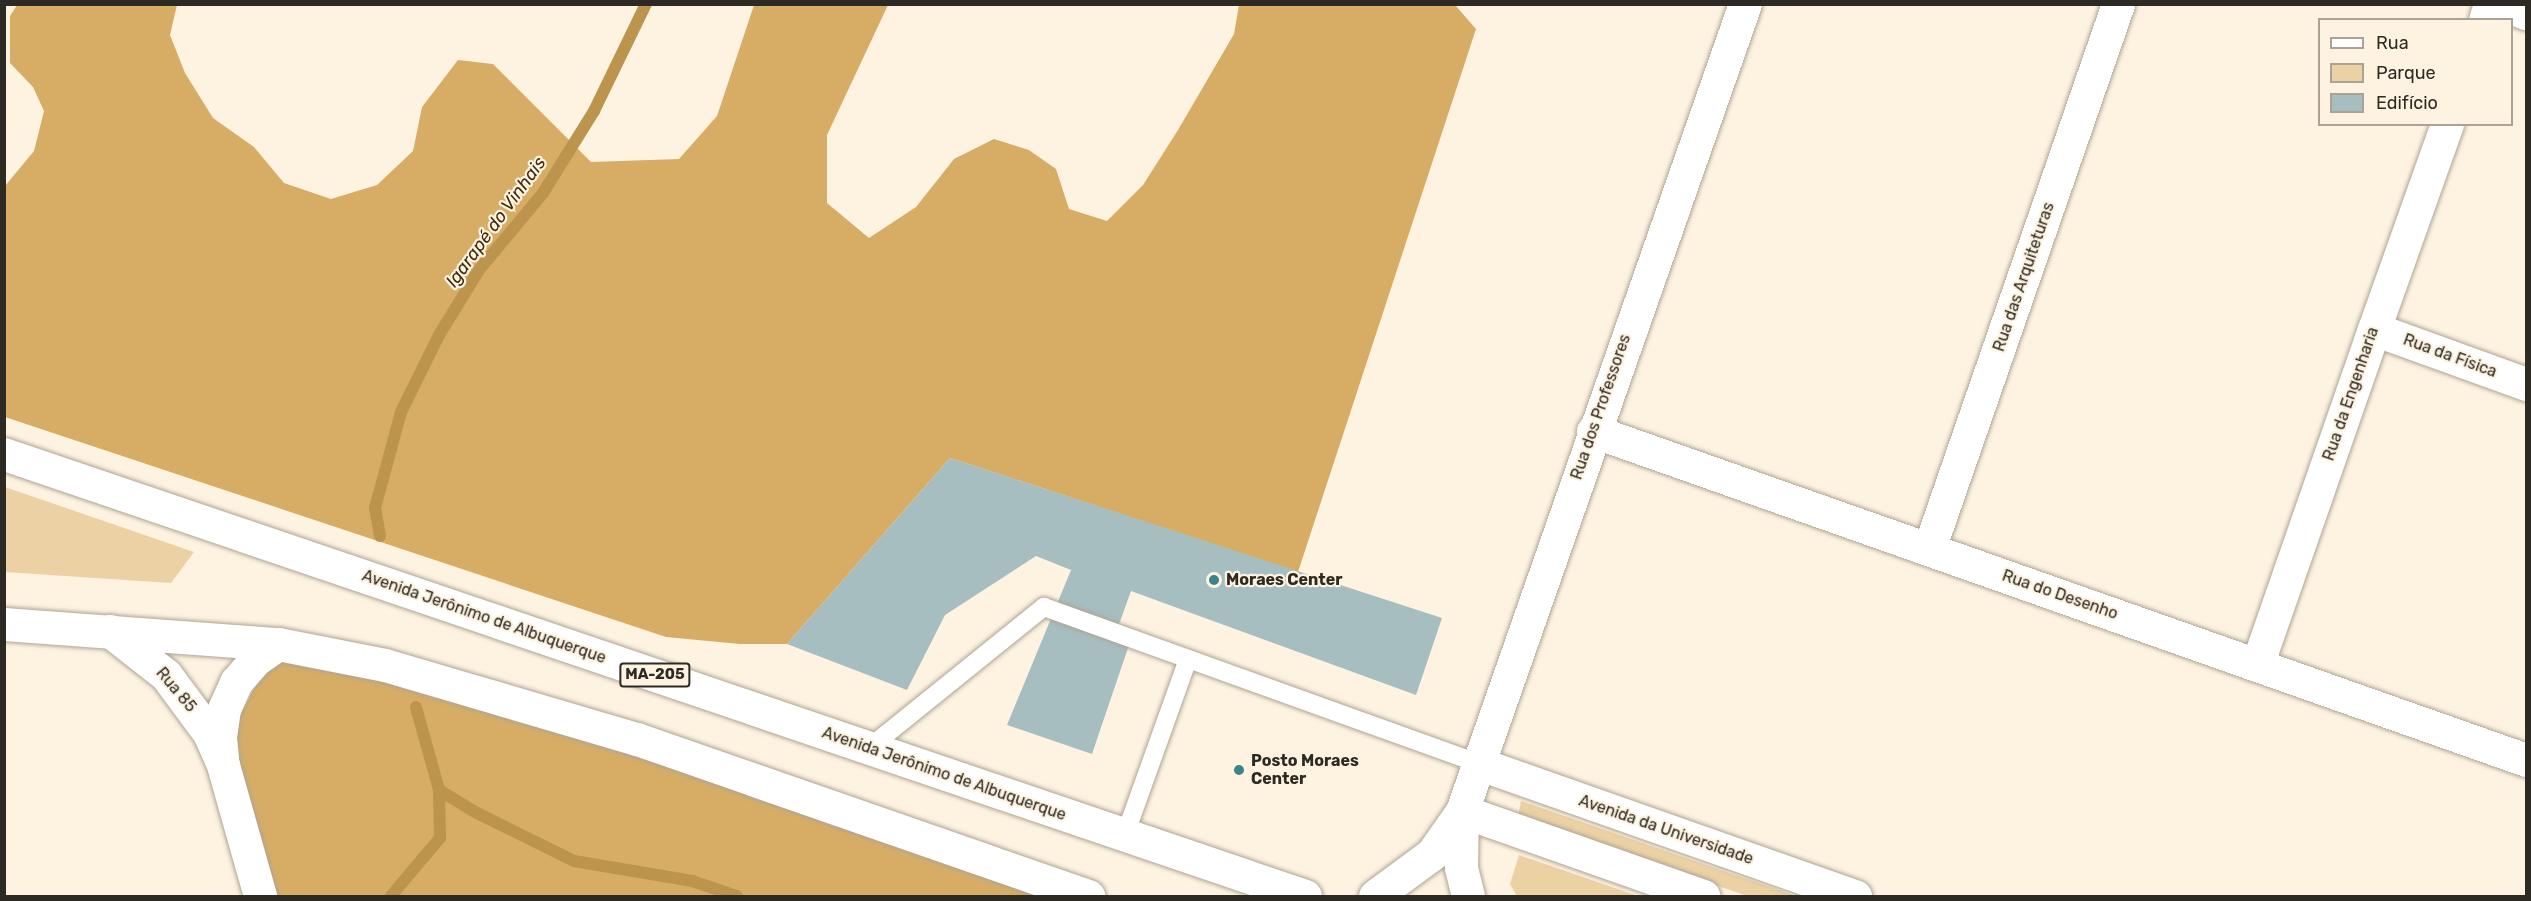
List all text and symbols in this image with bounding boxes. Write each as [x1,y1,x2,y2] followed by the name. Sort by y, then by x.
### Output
[2318,18,2513,126] legend
[2376,32,2409,54] text: Rua
[2376,62,2436,84] text: Parque
[2376,92,2438,114] text: Edifício
[441,152,551,292] water label: Igarapé do Vinhais
[1989,200,2059,354] street label: Rua das Arquiteturas
[2319,325,2383,463] street label: Rua da Engenharia
[2401,330,2499,382] street label: Rua da Física
[1567,332,1635,482] street label: Rua dos Professores
[359,566,609,668] street label: Avenida Jerônimo de Albuquerque
[2000,566,2120,624] street label: Rua do Desenho
[1226,570,1343,590] place label: Moraes Center
[1207,573,1221,587] marker: Moraes Center
[619,663,691,687] road number: MA-205
[152,664,200,716] street label: Rua 85
[819,723,1069,825] street label: Avenida Jerônimo de Albuquerque
[1251,751,1359,789] place label: Posto Moraes Center
[1232,763,1246,777] marker: Posto Moraes Center
[1576,791,1756,869] street label: Avenida da Universidade

